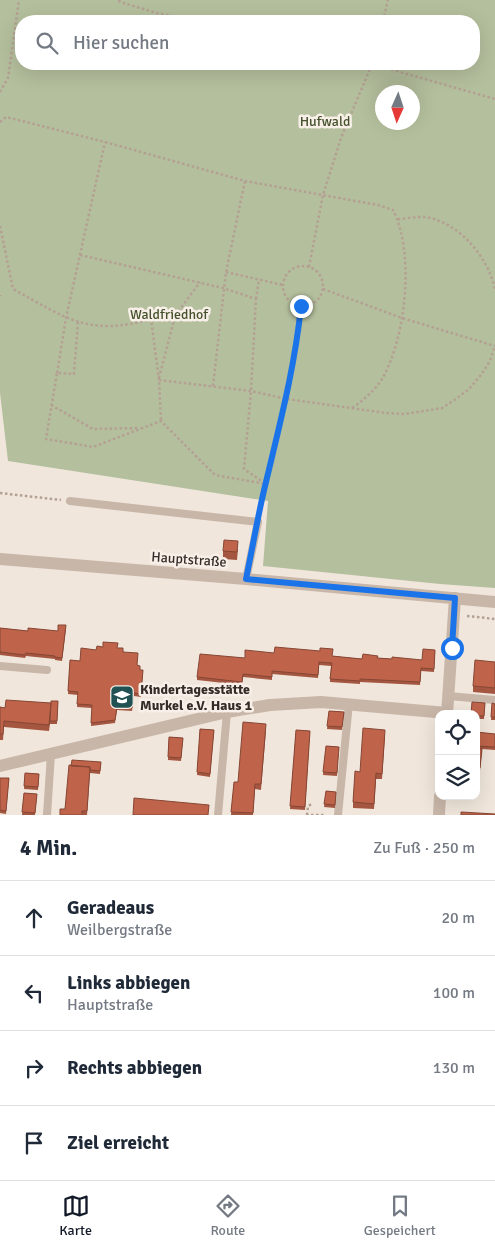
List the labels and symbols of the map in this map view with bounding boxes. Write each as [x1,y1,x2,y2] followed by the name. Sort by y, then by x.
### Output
[375,85,420,130] north arrow
[300,113,350,130] park label: Hufwald
[290,295,313,318] route end
[130,306,209,323] park label: Waldfriedhof
[151,548,227,571] street label: Hauptstraße
[441,637,464,660] route start
[140,681,252,714] place label: Kindertagesstätte Murkel e.V. Haus 1
[109,684,135,710] school or university icon: Kindertagesstätte Murkel e.V. Haus 1

